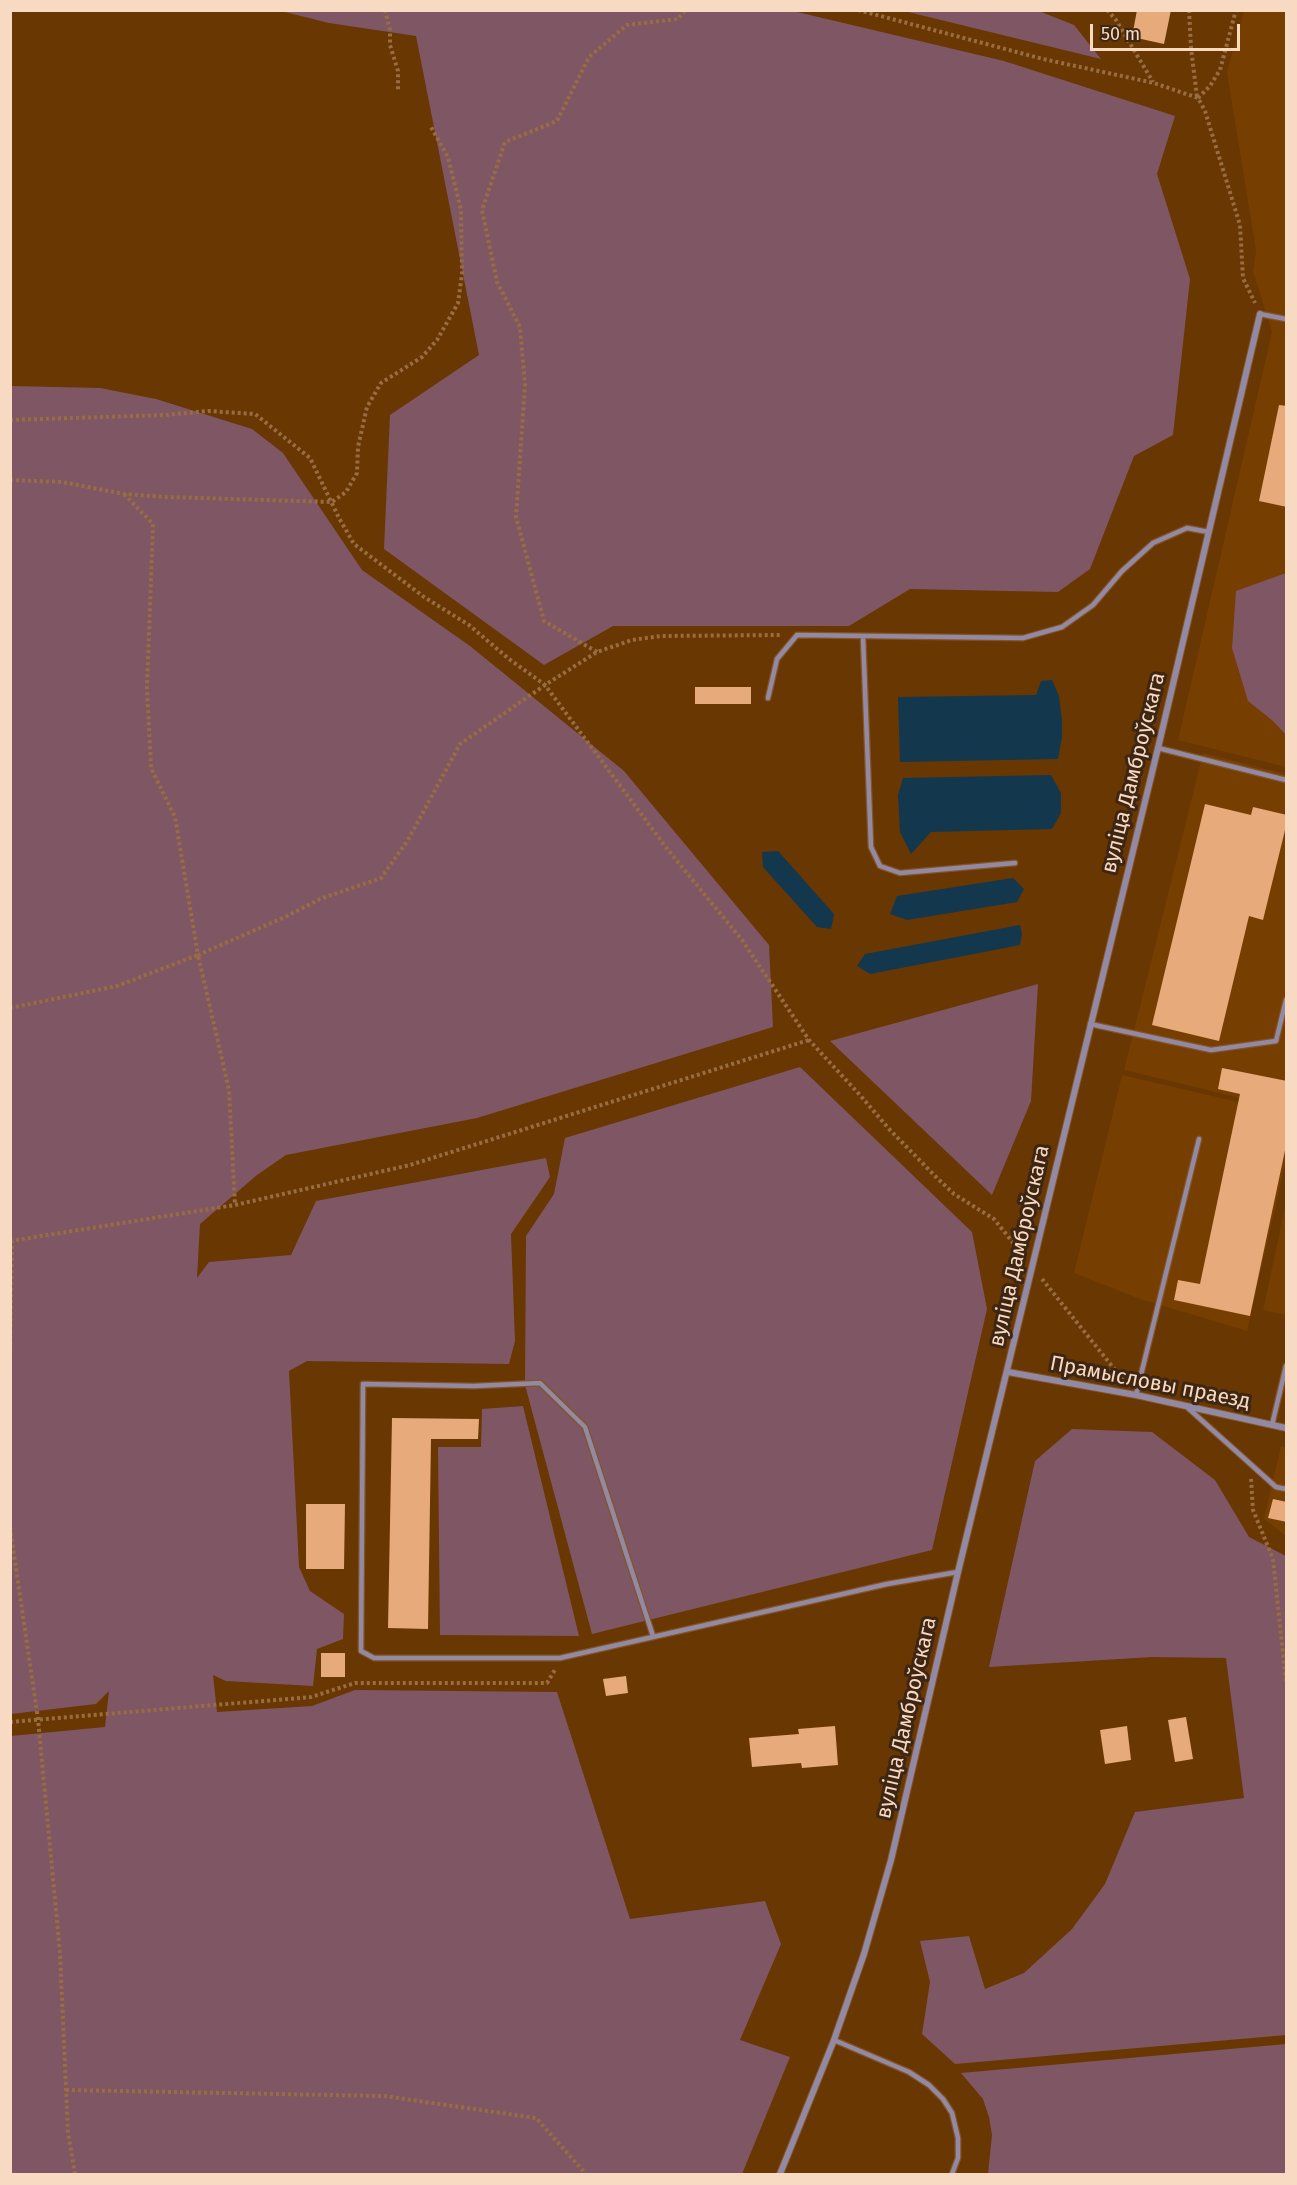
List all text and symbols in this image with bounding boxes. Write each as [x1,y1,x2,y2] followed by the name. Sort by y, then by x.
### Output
[1093,12,1243,50] scale bar
[1101,23,1140,45] text: 50 m
[1097,670,1171,876] street label: вуліца Дамброўскага
[985,1143,1055,1349] street label: вуліца Дамброўскага
[1048,1351,1252,1415] street label: Прамысловы праезд
[872,1615,942,1821] street label: вуліца Дамброўскага

